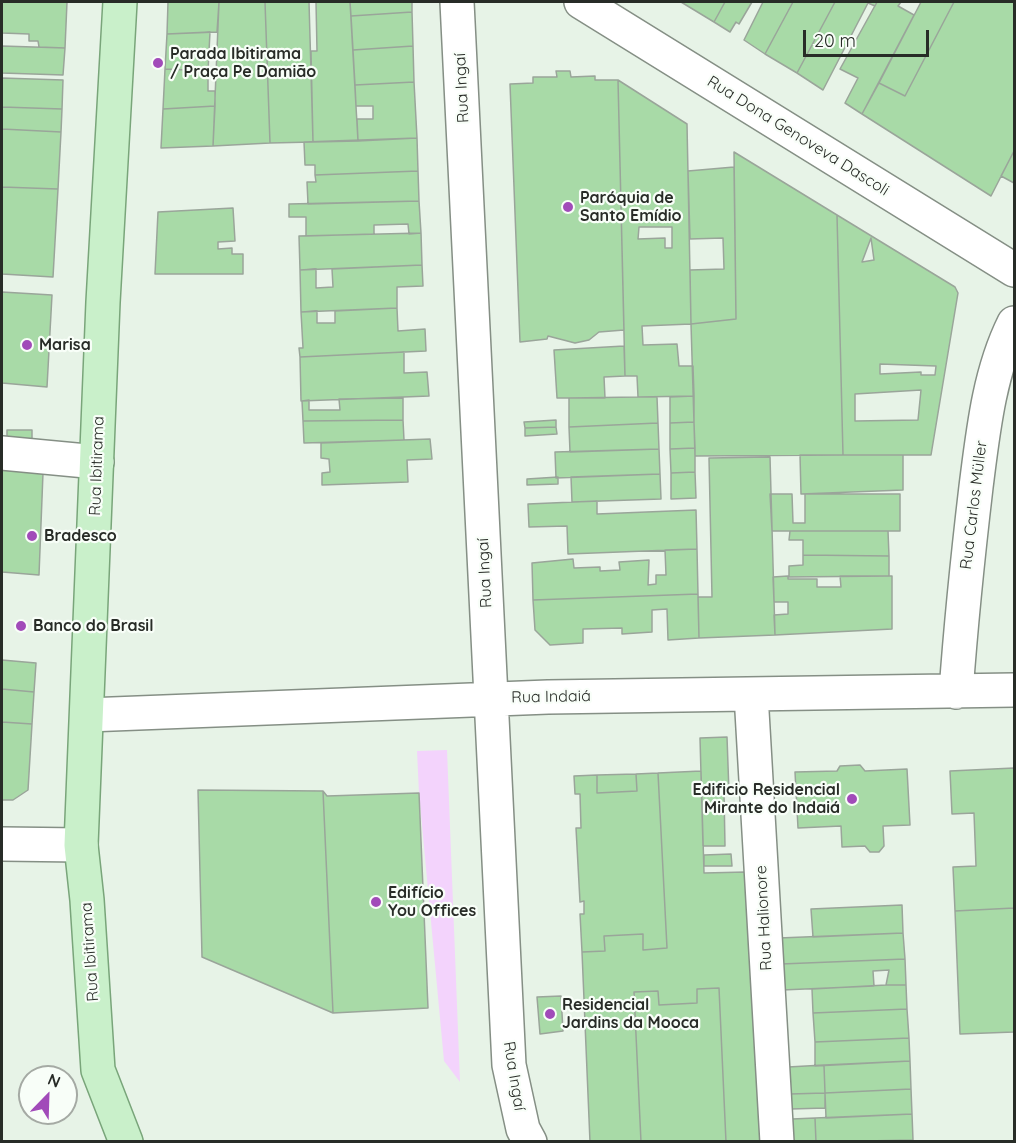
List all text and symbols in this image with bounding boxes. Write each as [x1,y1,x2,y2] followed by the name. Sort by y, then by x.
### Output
[806,18,932,56] scale bar
[814,29,856,52] text: 20 m
[170,44,316,82] place label: Parada Ibitirama / Praça Pe Damião
[451,53,473,123] street label: Rua Ingaí
[151,56,165,70] marker: Parada Ibitirama / Praça Pe Damião
[703,72,893,200] street label: Rua Dona Genoveva Dascoli
[580,188,682,226] place label: Paróquia de Santo Emídio
[561,200,575,214] marker: Paróquia de Santo Emídio
[39,335,91,355] place label: Marisa
[20,338,34,352] marker: Marisa
[86,416,108,516] street label: Rua Ibitirama
[957,439,991,571] street label: Rua Carlos Müller
[44,526,117,546] place label: Bradesco
[25,529,39,543] marker: Bradesco
[474,538,496,608] street label: Rua Ingaí
[33,616,153,636] place label: Banco do Brasil
[14,619,28,633] marker: Banco do Brasil
[511,687,591,707] street label: Rua Indaiá
[692,780,840,818] place label: Edificio Residencial Mirante do Indaiá
[845,792,859,806] marker: Edificio Residencial Mirante do Indaiá
[752,865,776,971] street label: Rua Halionore
[388,883,476,921] place label: Edifício You Offices
[369,895,383,909] marker: Edifício You Offices
[77,902,103,1002] street label: Rua Ibitirama
[562,995,699,1033] place label: Residencial Jardins da Mooca
[543,1007,557,1021] marker: Residencial Jardins da Mooca
[499,1040,529,1112] street label: Rua Ingaí
[18,1065,78,1125] north arrow
[45,1069,64,1092] text: N

